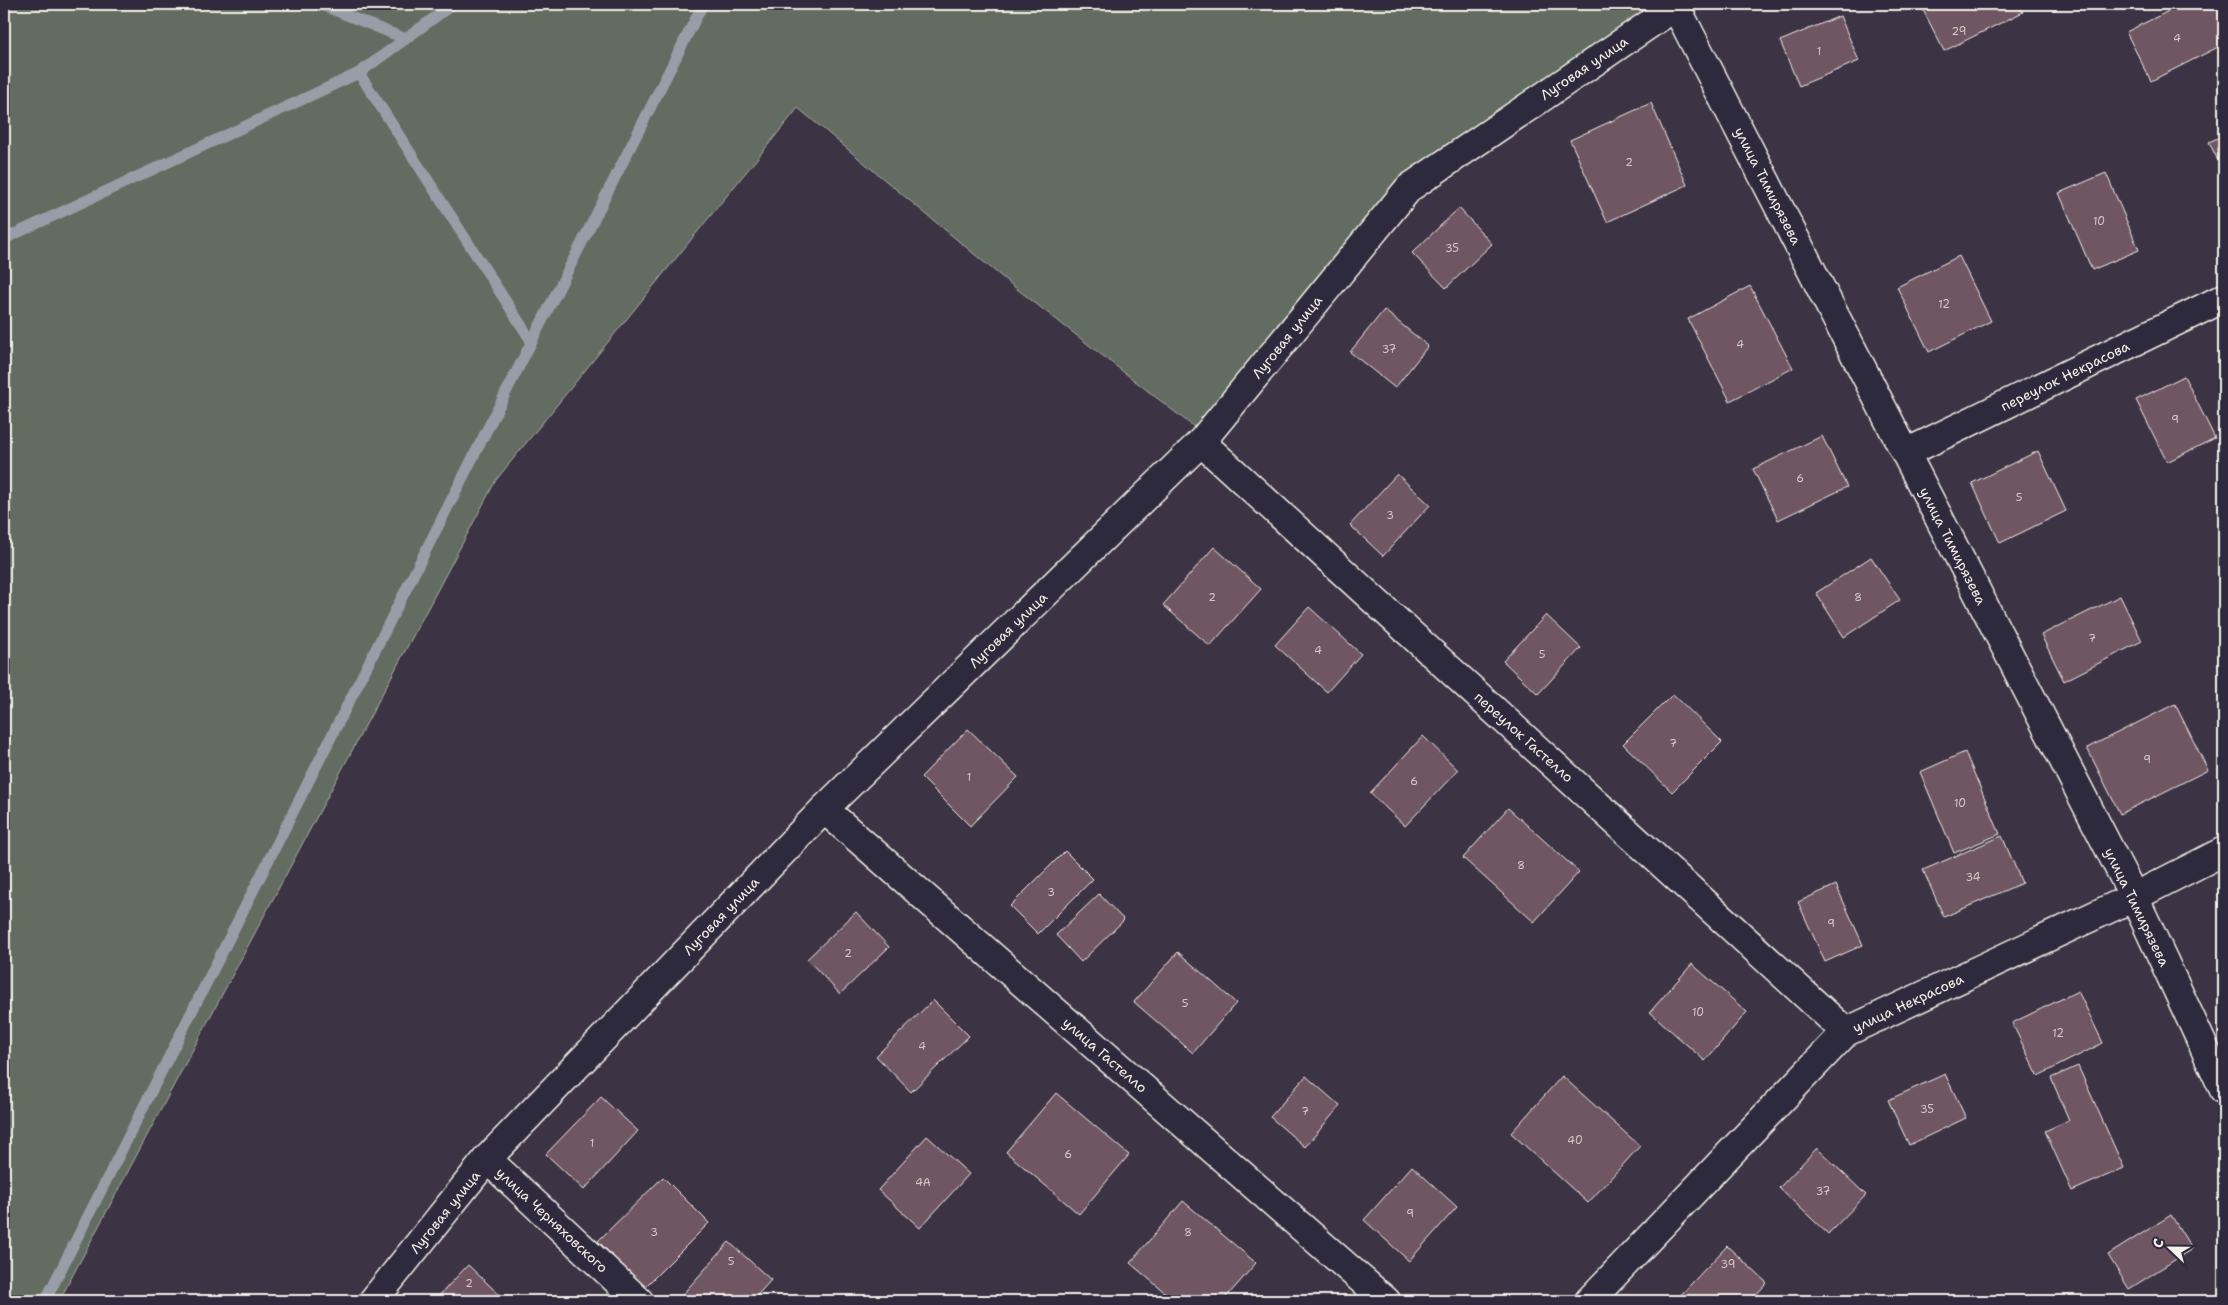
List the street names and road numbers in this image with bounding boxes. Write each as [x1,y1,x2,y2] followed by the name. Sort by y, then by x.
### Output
[1537,32,1632,104] street label: Луговая улица
[1731,124,1806,248] street label: улица Тимирязева
[1248,291,1326,382] street label: Луговая улица
[1998,337,2133,415] street label: переулок Некрасова
[1916,484,1991,608] street label: улица Тимирязева
[965,588,1051,672] street label: Луговая улица
[1471,688,1577,786] street label: переулок Гастелло
[2100,845,2174,970] street label: улица Тимирязева
[679,873,763,959] street label: Луговая улица
[1850,969,1967,1037] street label: улица Некрасова
[1059,1013,1151,1097] street label: улица Гастелло
[492,1163,612,1277] street label: улица Черняховского
[406,1166,484,1257] street label: Луговая улица

